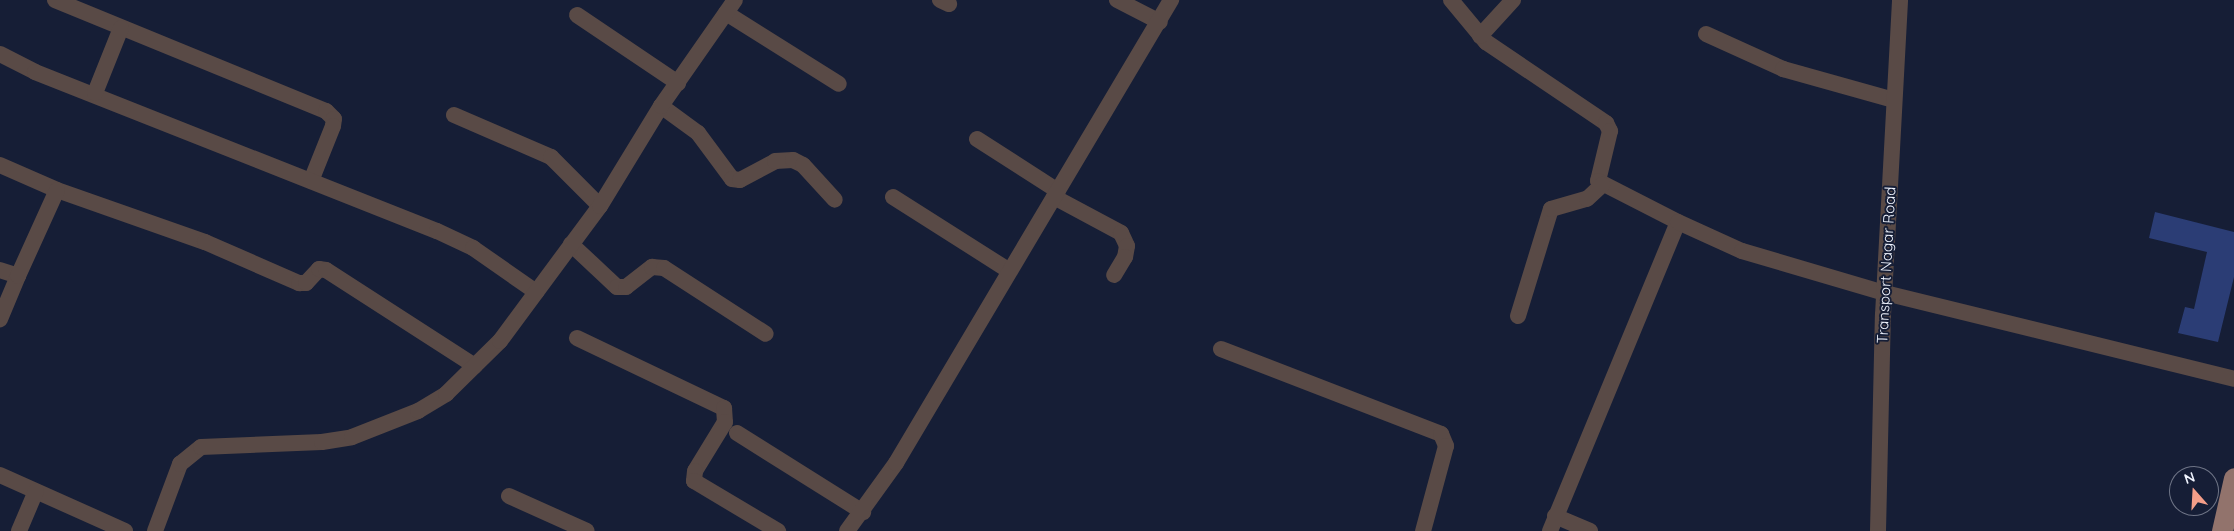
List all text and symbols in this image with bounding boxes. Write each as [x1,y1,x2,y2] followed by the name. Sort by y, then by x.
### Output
[1873,186,1899,344] street label: Transport Nagar Road
[2169,466,2219,516] north arrow
[2182,468,2197,488] text: N

